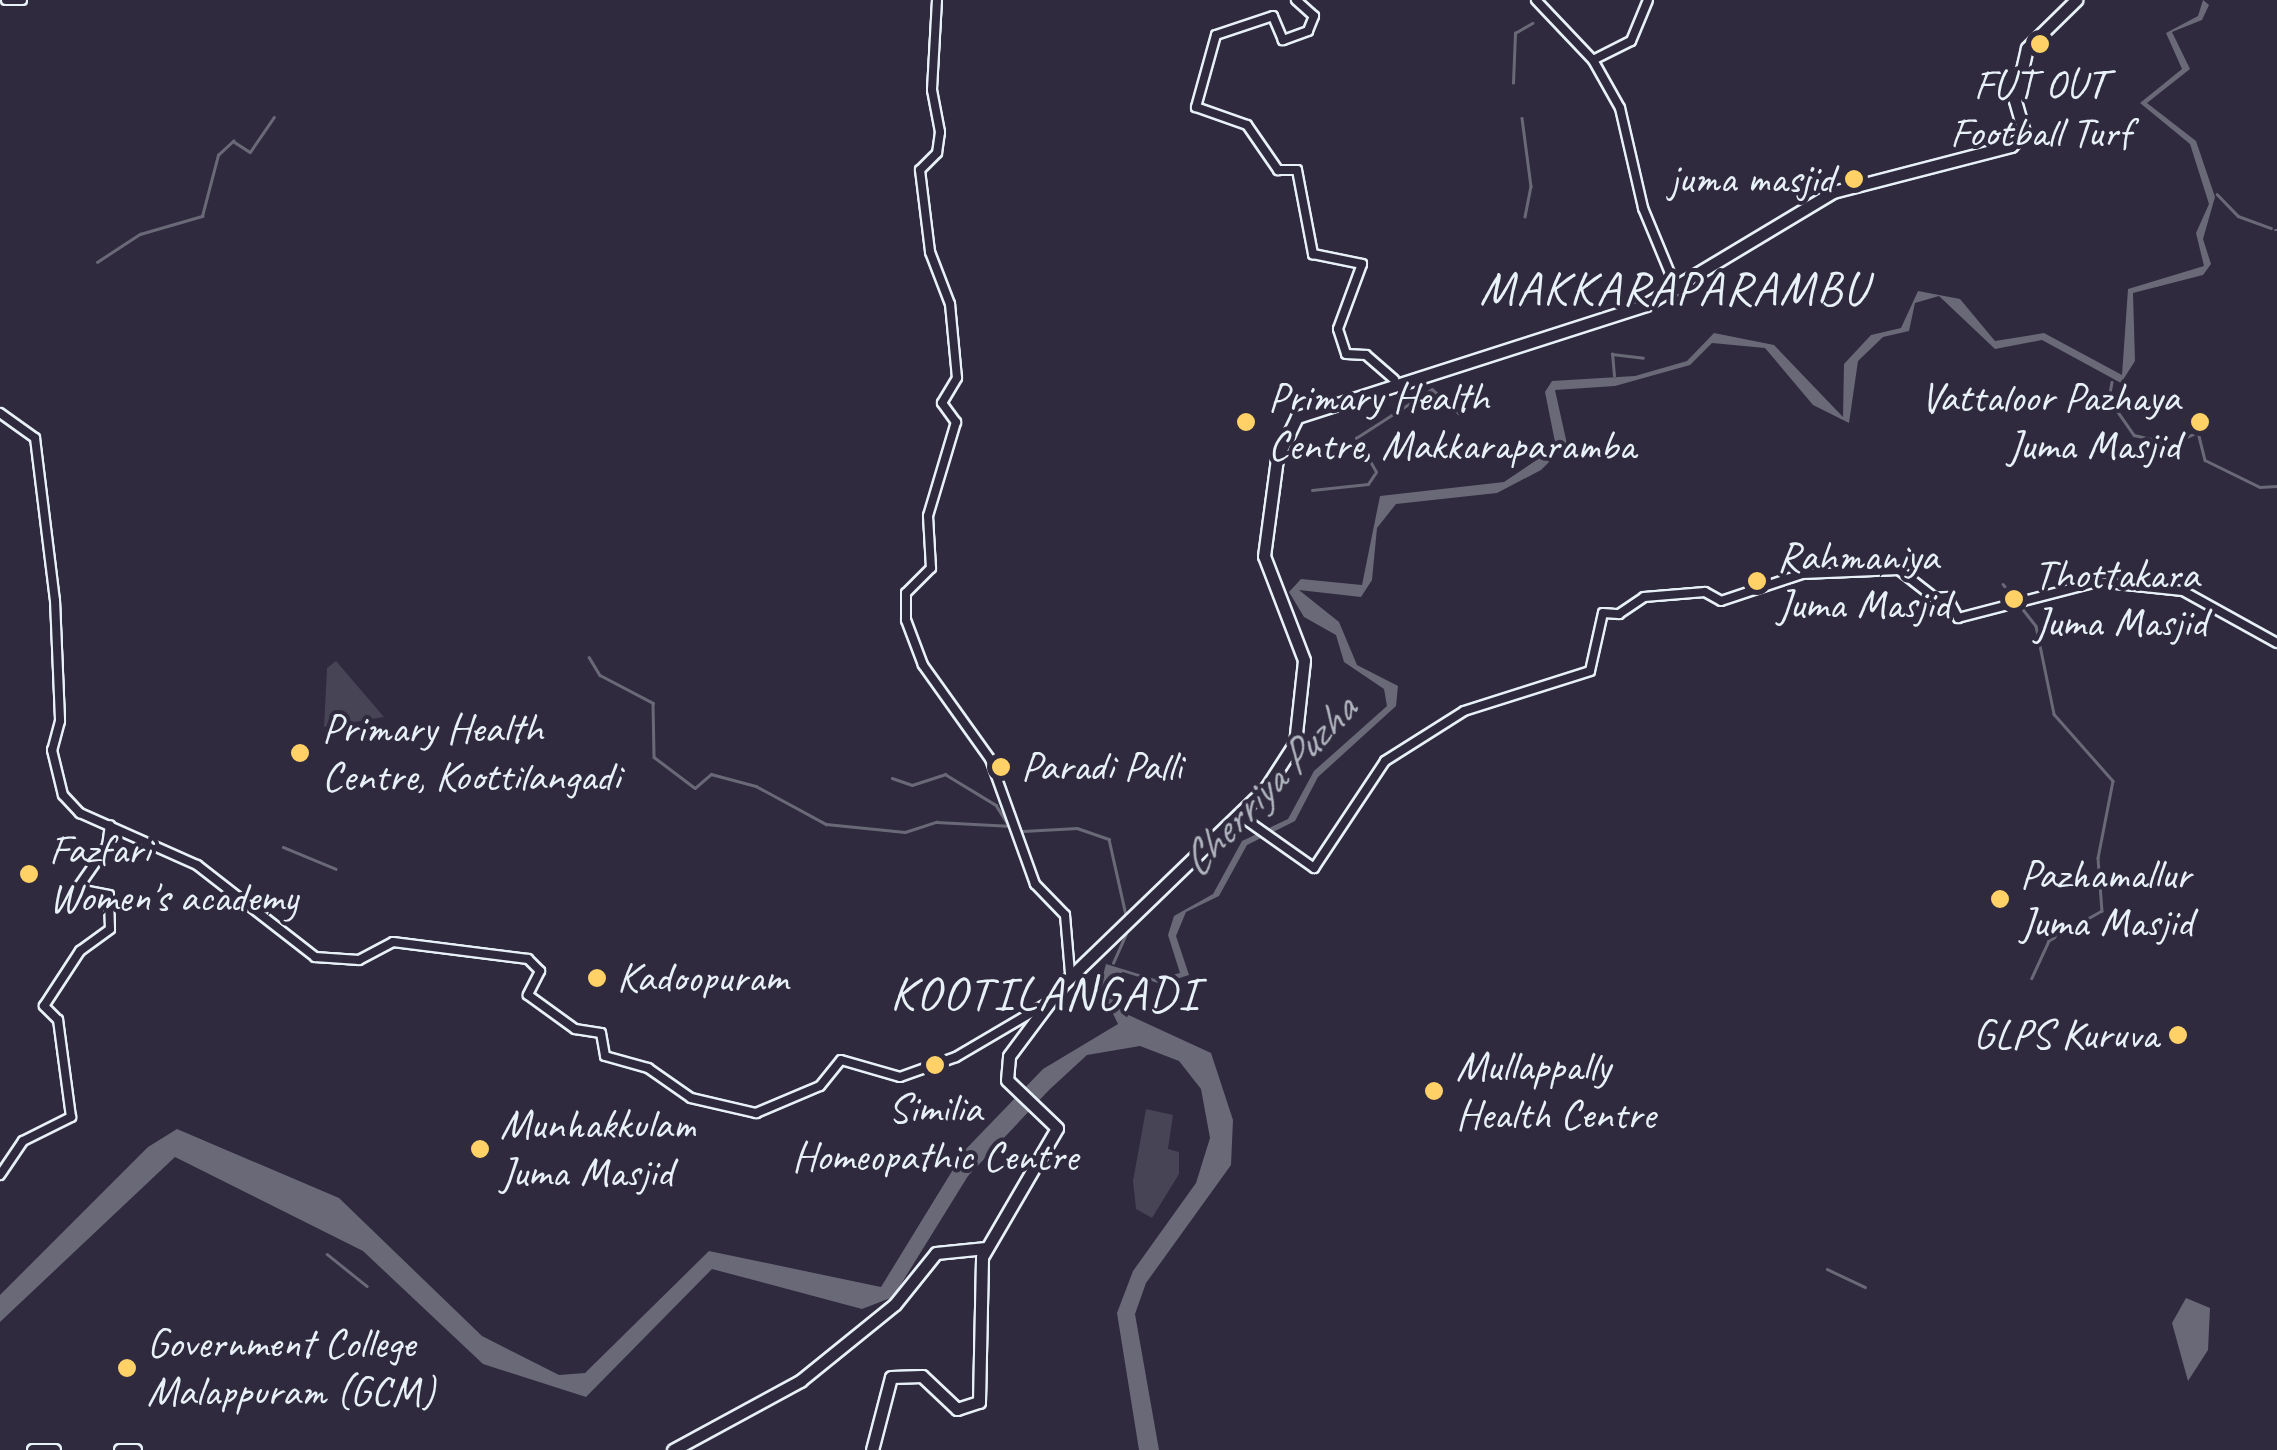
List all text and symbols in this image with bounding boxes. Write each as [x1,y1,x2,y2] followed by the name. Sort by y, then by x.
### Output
[2029,33,2051,55] marker: FUT OUT Football Turf
[1950,60,2130,158] place label: FUT OUT Football Turf
[1668,154,1834,204] place label: juma masjid
[1843,168,1865,190] marker: juma masjid
[1481,260,1867,318] district label: MAKKARAPARAMBU
[1268,373,1635,472] place label: Primary Health Centre, Makkaraparamba
[1920,373,2180,472] place label: Vattaloor Pazhaya Juma Masjid
[1233,409,1259,435] marker: Primary Health Centre, Makkaraparamba
[2189,411,2211,433] marker: Vattaloor Pazhaya Juma Masjid
[1777,532,1951,630] place label: Rahmaniya Juma Masjid
[2034,550,2208,648] place label: Thottakara Juma Masjid
[1746,570,1768,592] marker: Rahmaniya Juma Masjid
[2003,588,2025,610] marker: Thottakara Juma Masjid
[1168,684,1368,888] water label: Cherriya Puzha
[322,704,620,802] place label: Primary Health Centre, Koottilangadi
[287,740,313,766] marker: Primary Health Centre, Koottilangadi
[1021,742,1182,792] place label: Paradi Palli
[990,756,1012,778] marker: Paradi Palli
[49,825,298,924] place label: Fazfari Women's academy
[2020,850,2194,948] place label: Pazhamallur Juma Masjid
[18,863,40,885] marker: Fazfari Women's academy
[1989,888,2011,910] marker: Pazhamallur Juma Masjid
[617,953,788,1003] place label: Kadoopuram
[890,965,1200,1023] district label: KOOTILANGADI
[586,967,608,989] marker: Kadoopuram
[1974,1010,2158,1060] place label: GLPS Kuruva
[2167,1024,2189,1046] marker: GLPS Kuruva
[1456,1042,1655,1140] place label: Mullappally Health Centre
[922,1052,948,1078] marker: Similia Homeopathic Centre
[1421,1078,1447,1104] marker: Mullappally Health Centre
[792,1084,1078,1182] place label: Similia Homeopathic Centre
[500,1100,695,1198] place label: Munhakkulam Juma Masjid
[469,1138,491,1160] marker: Munhakkulam Juma Masjid
[147,1319,435,1418] place label: Government College Malappuram (GCM)
[116,1357,138,1379] marker: Government College Malappuram (GCM)

